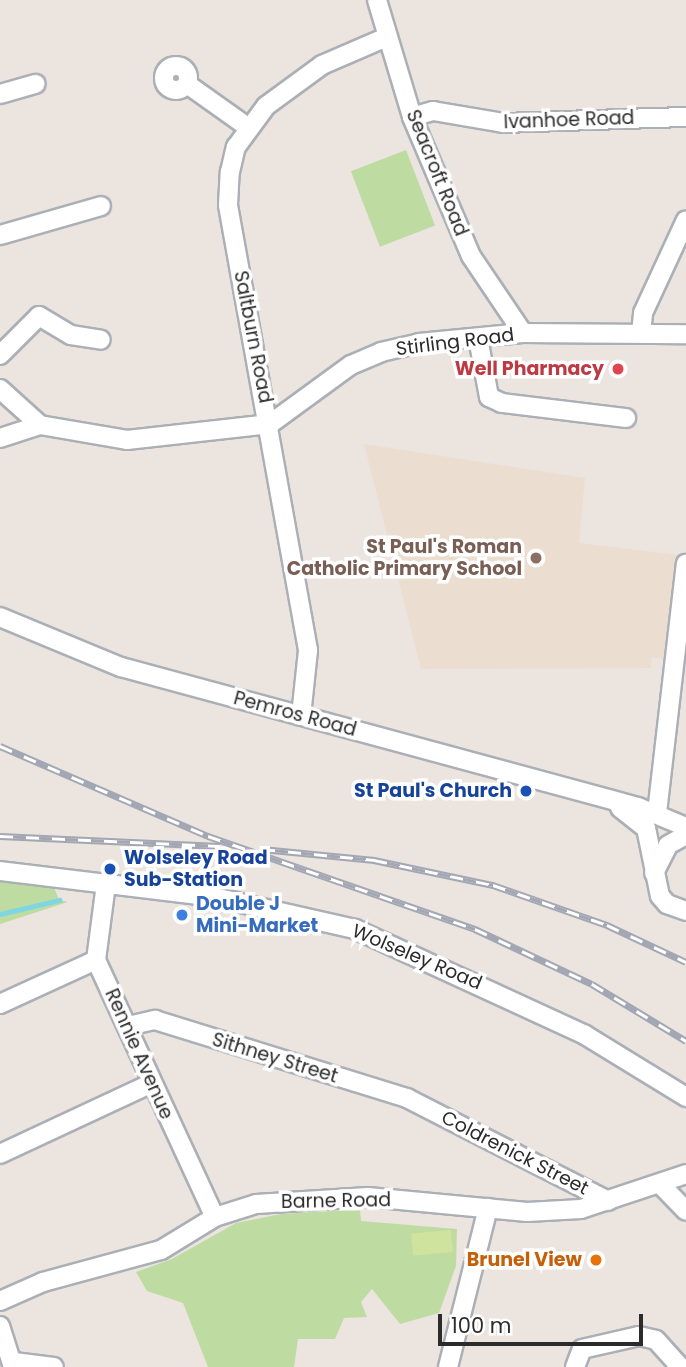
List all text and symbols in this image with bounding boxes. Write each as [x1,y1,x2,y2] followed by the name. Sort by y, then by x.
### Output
[503,106,635,134] street label: Ivanhoe Road
[401,107,473,239] street label: Seacroft Road
[229,269,277,405] street label: Saltburn Road
[395,323,515,361] street label: Stirling Road
[455,358,604,380] place label: Well Pharmacy
[610,361,626,377] marker: Well Pharmacy
[287,536,522,580] place label: St Paul's Roman Catholic Primary School
[528,550,544,566] marker: St Paul's Roman Catholic Primary School
[231,687,359,741] street label: Pemros Road
[354,780,512,802] place label: St Paul's Church
[518,783,534,799] marker: St Paul's Church
[124,847,268,891] place label: Wolseley Road Sub-Station
[102,861,118,877] marker: Wolseley Road Sub-Station
[196,893,318,937] place label: Double J Mini-Market
[174,907,190,923] marker: Double J Mini-Market
[349,919,485,995] street label: Wolseley Road
[100,985,178,1123] street label: Rennie Avenue
[209,1028,341,1088] street label: Sithney Street
[438,1106,592,1200] street label: Coldrenick Street
[281,1189,391,1213] street label: Barne Road
[467,1249,582,1271] place label: Brunel View
[588,1252,604,1268] marker: Brunel View
[441,1300,646,1344] scale bar
[451,1311,511,1340] text: 100 m

